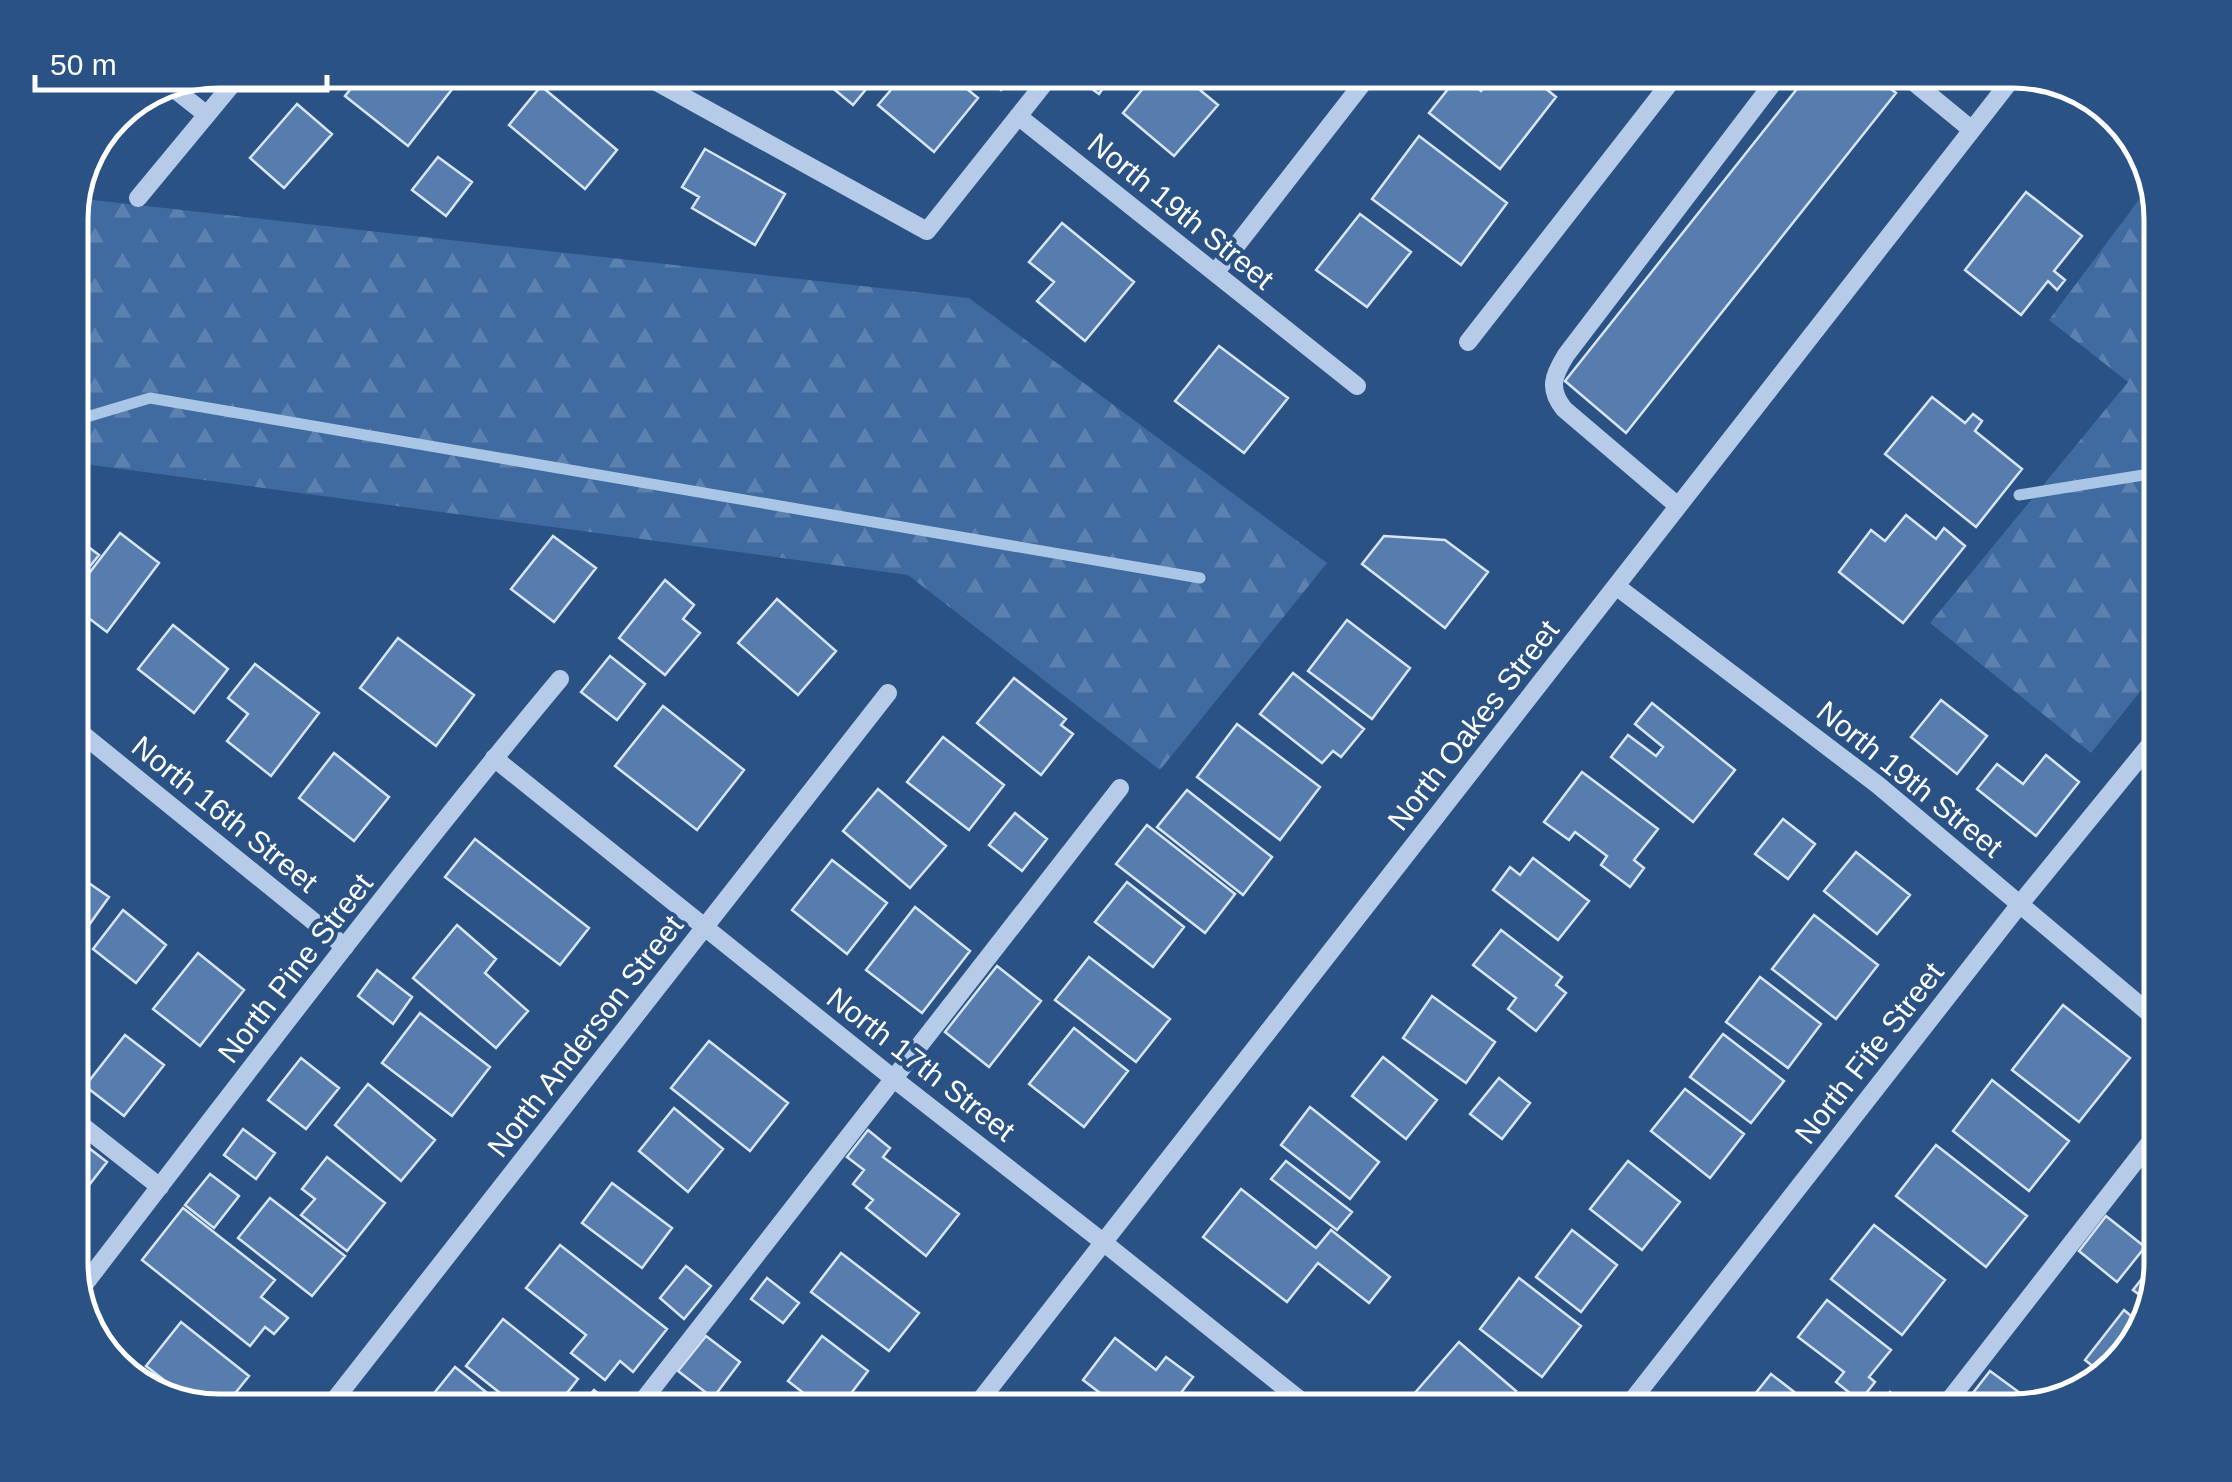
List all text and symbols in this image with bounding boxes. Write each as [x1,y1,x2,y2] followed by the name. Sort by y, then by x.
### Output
[35,30,328,92] scale bar
[50,48,117,81] text: 50 m
[1082,126,1281,296] street label: North 19th Street
[1381,613,1565,836] street label: North Oakes Street
[1811,694,2010,864] street label: North 19th Street
[126,729,325,899] street label: North 16th Street
[211,867,379,1069] street label: North Pine Street
[481,908,690,1163] street label: North Anderson Street
[1788,956,1950,1150] street label: North Fife Street
[821,981,1022,1148] street label: North 17th Street

